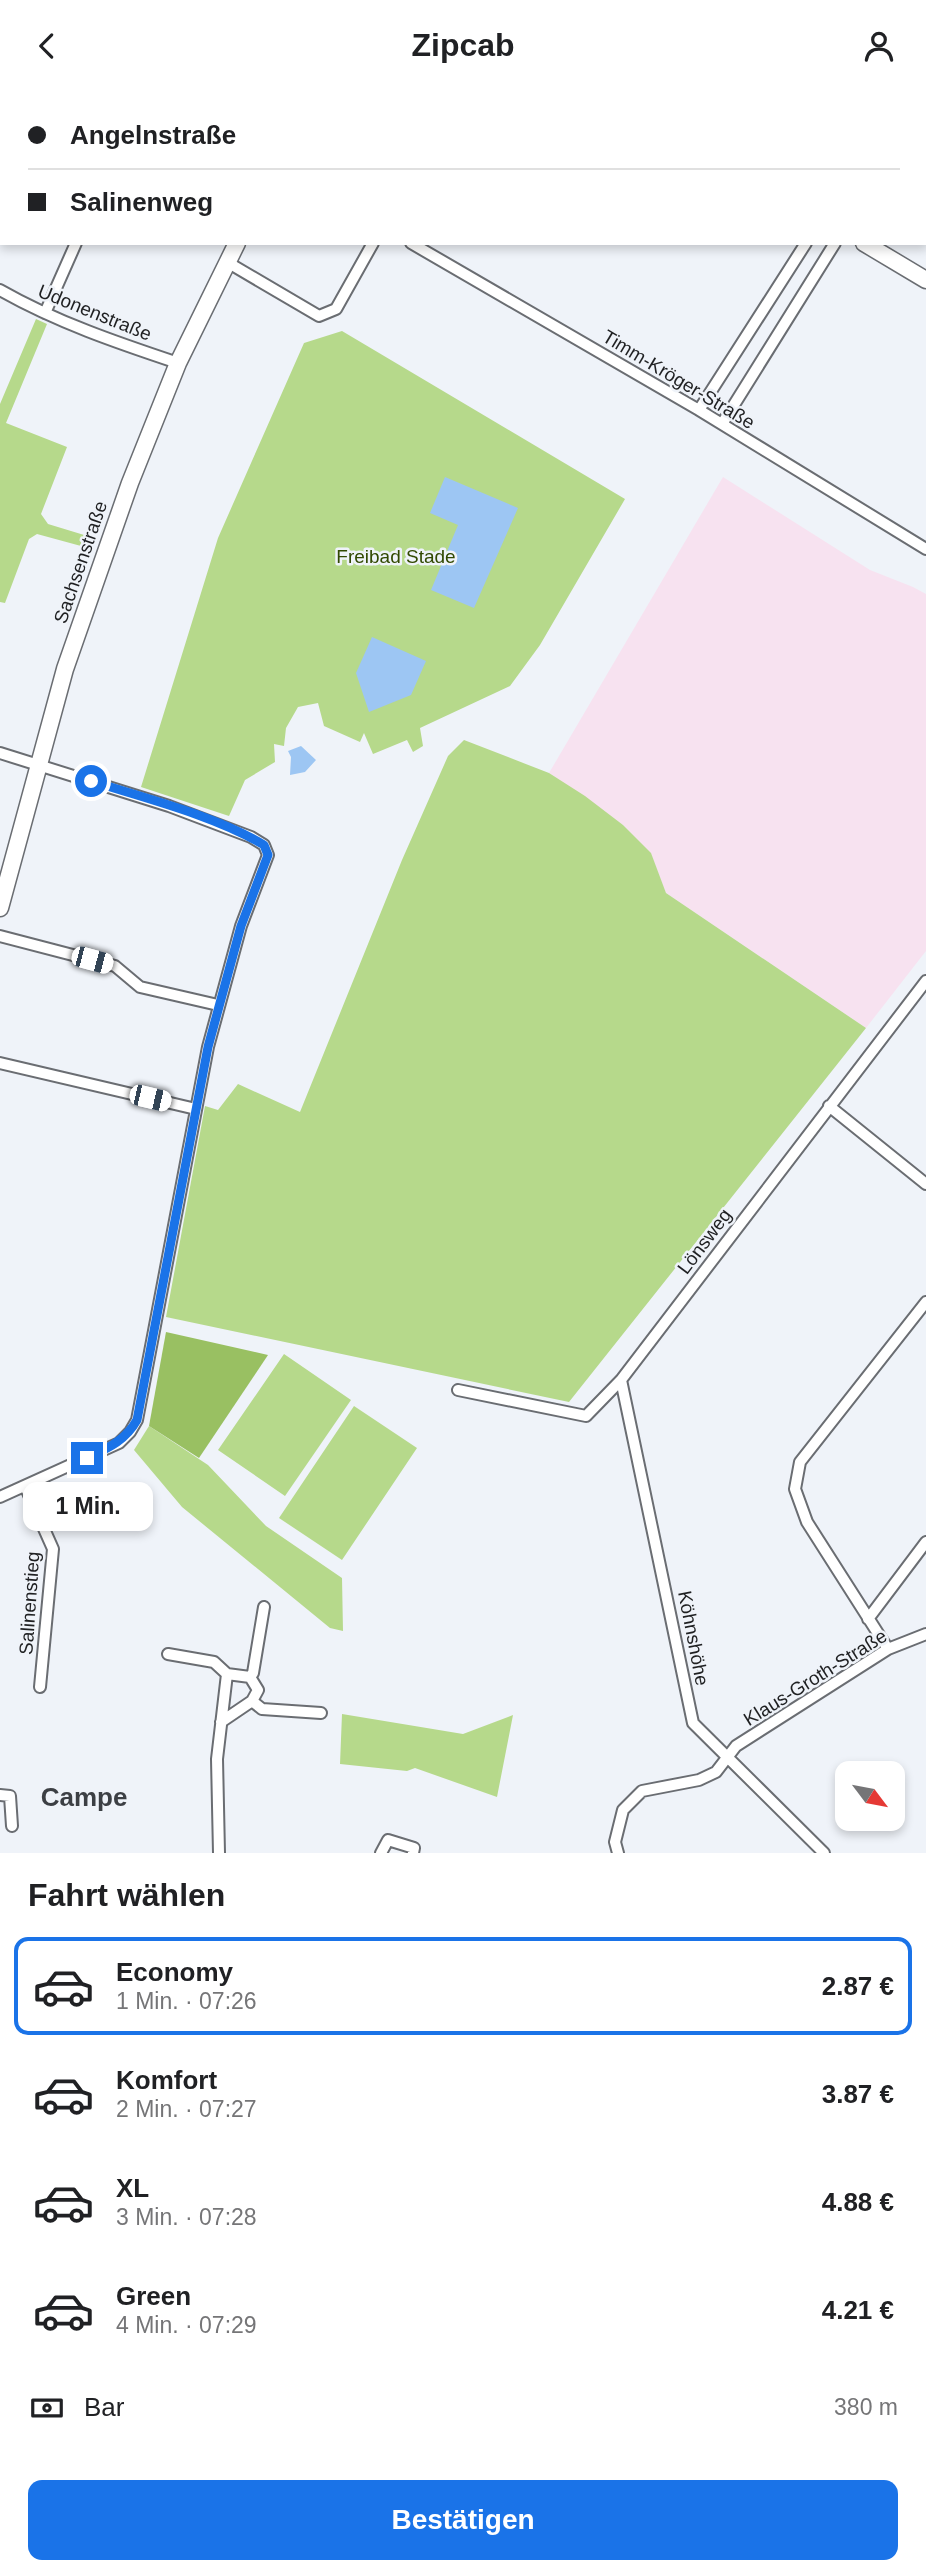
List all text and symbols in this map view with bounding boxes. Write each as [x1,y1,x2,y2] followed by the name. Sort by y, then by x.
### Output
[28,27,66,65] icon: back
[411,27,515,63] text: Zipcab
[860,27,898,65] icon: person
[70,120,236,150] text: Angelnstraße
[70,187,213,217] text: Salinenweg
[35,280,155,345] street label: Udonenstraße
[599,326,759,433] street label: Timm-Kröger-Straße
[50,498,111,626] street label: Sachsenstraße
[336,546,456,567] park label: Freibad Stade
[75,765,107,797] route start
[69,944,116,976] car
[128,1083,173,1113] car
[673,1205,736,1278] street label: Lönsweg
[71,1442,103,1474] route end
[22,1483,152,1531] callout: 1 Min.
[55,1493,121,1519] text: 1 Min.
[15,1551,44,1655] street label: Salinenstieg
[674,1589,713,1687] street label: Köhnshöhe
[740,1625,891,1730] street label: Klaus-Groth-Straße
[835,1761,905,1831] north arrow
[835,1761,905,1831] map controls
[41,1782,127,1812] district label: Campe
[28,1877,225,1913] text: Fahrt wählen
[32,1955,95,2018] icon: car
[116,1957,233,1987] text: Economy
[822,1971,894,2001] text: 2.87 €
[116,1988,257,2014] text: 1 Min. · 07:26
[32,2063,95,2126] icon: car
[116,2065,217,2095] text: Komfort
[822,2079,894,2109] text: 3.87 €
[116,2096,257,2122] text: 2 Min. · 07:27
[32,2171,95,2234] icon: car
[116,2173,149,2203] text: XL
[822,2187,894,2217] text: 4.88 €
[116,2204,257,2230] text: 3 Min. · 07:28
[32,2279,95,2342] icon: car
[116,2281,191,2311] text: Green
[822,2295,894,2325] text: 4.21 €
[116,2312,257,2338] text: 4 Min. · 07:29
[28,2389,66,2427] icon: cash
[84,2392,124,2422] text: Bar
[834,2394,898,2420] text: 380 m
[28,2480,898,2560] button: Bestätigen

